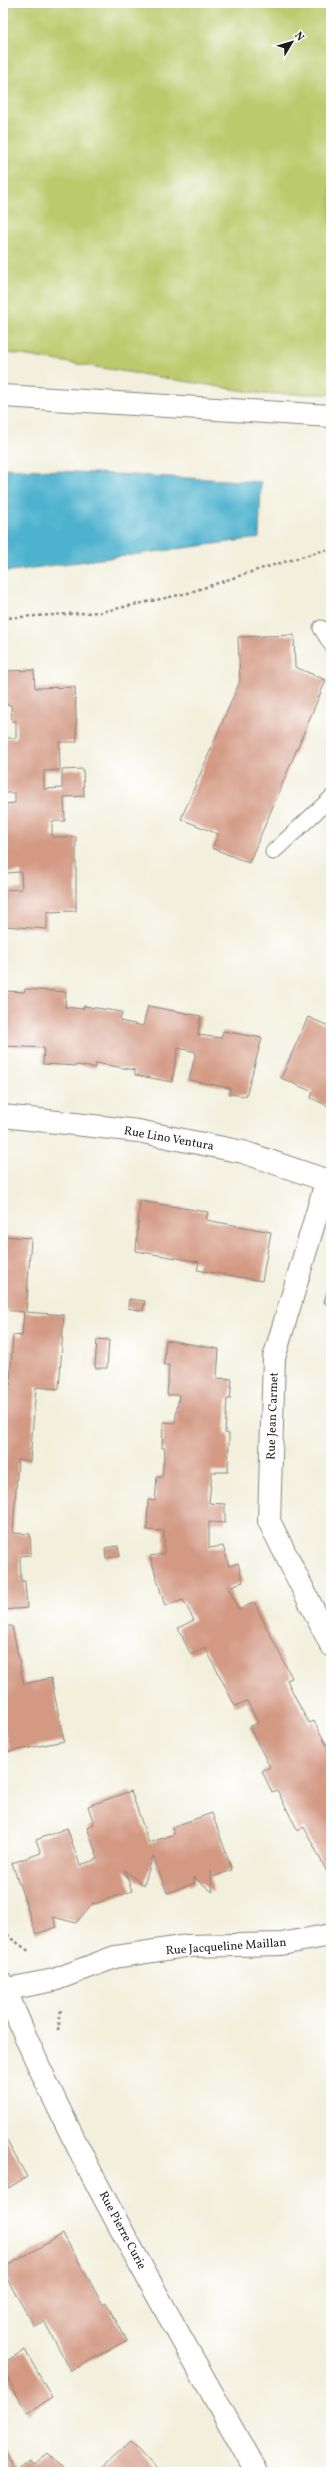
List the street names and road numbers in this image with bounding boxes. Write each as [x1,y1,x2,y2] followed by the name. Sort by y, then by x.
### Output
[123,1123,215,1155] street label: Rue Lino Ventura
[263,1372,283,1460] street label: Rue Jean Carmet
[165,1935,287,1959] street label: Rue Jacqueline Maillan
[95,2189,150,2273] street label: Rue Pierre Curie

